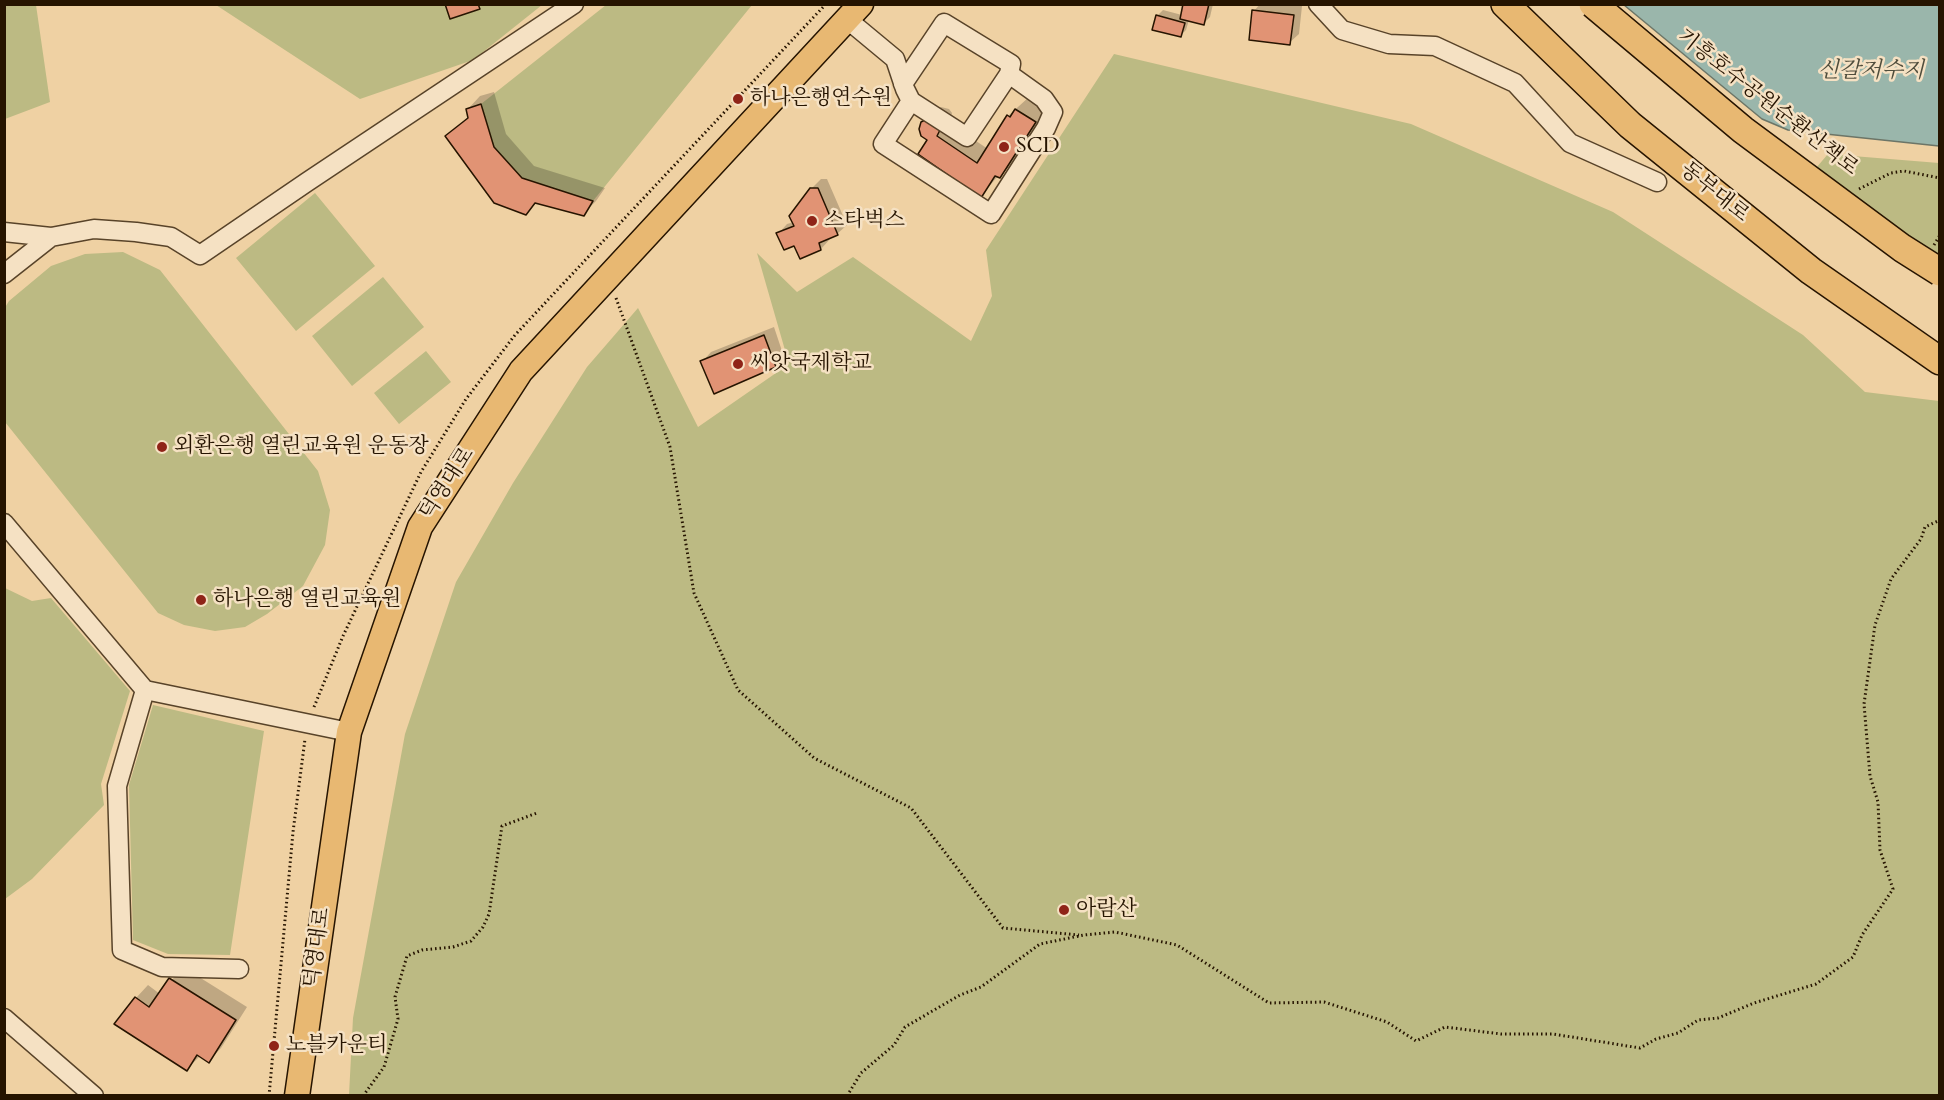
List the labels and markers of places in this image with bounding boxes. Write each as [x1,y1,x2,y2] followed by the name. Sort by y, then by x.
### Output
[750,86,892,112] place label: 하나은행연수원
[731,92,745,106] marker: 하나은행연수원
[1016,134,1060,160] place label: SCD
[997,140,1011,154] marker: SCD
[824,208,905,234] place label: 스타벅스
[805,214,819,228] marker: 스타벅스
[750,351,872,377] place label: 씨앗국제학교
[731,357,745,371] marker: 씨앗국제학교
[174,434,429,460] place label: 외환은행 열린교육원 운동장
[155,440,169,454] marker: 외환은행 열린교육원 운동장
[213,587,401,613] place label: 하나은행 열린교육원
[194,593,208,607] marker: 하나은행 열린교육원
[1076,897,1137,923] place label: 아람산
[1057,903,1071,917] marker: 아람산
[286,1033,387,1059] place label: 노블카운티
[267,1039,281,1053] marker: 노블카운티

